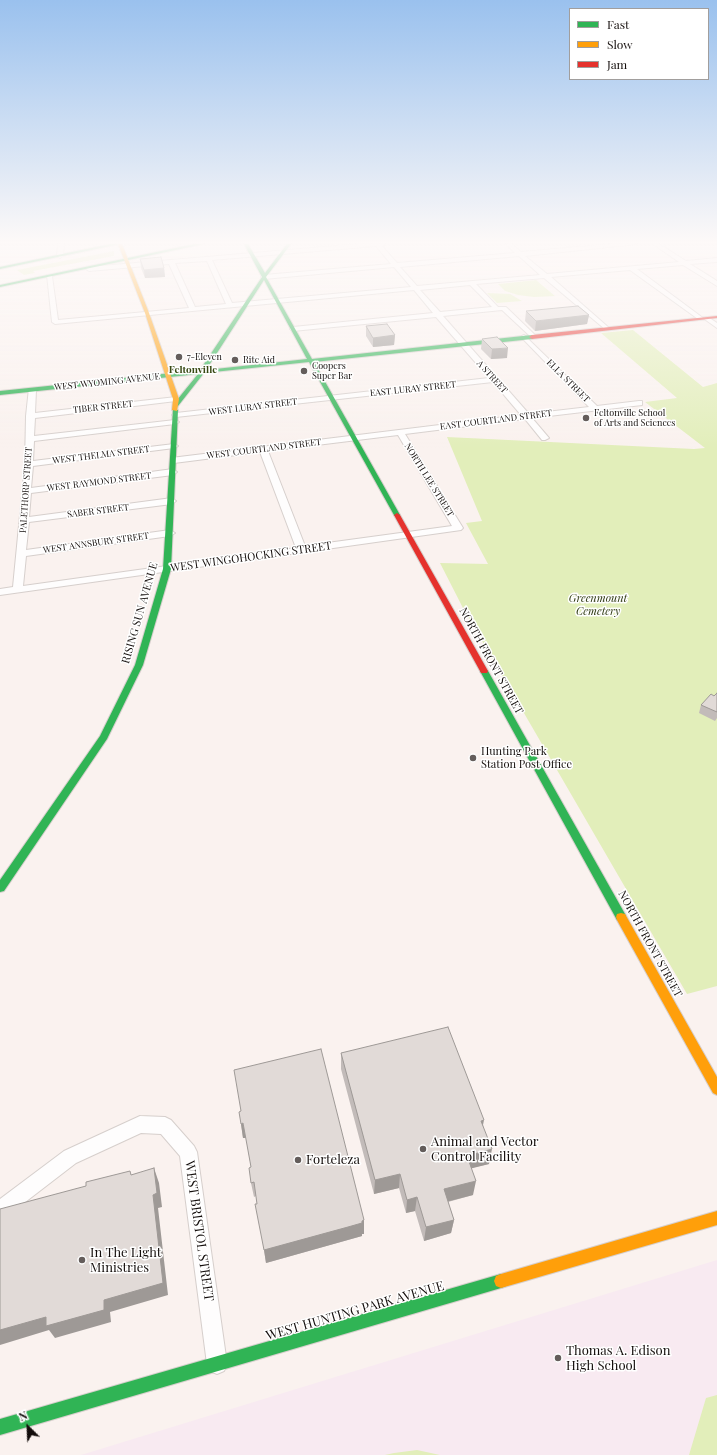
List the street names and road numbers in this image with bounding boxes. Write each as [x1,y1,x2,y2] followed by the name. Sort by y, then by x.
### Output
[544,357,592,405] street label: ELLA STREET
[474,358,510,396] street label: A STREET
[54,371,160,393] street label: WEST WYOMING AVENUE
[369,379,457,399] street label: EAST LURAY STREET
[208,396,298,418] street label: WEST LURAY STREET
[72,398,134,416] street label: TIBER STREET
[439,408,553,432] street label: EAST COURTLAND STREET
[206,437,322,461] street label: WEST COURTLAND STREET
[402,441,456,519] street label: NORTH LEE STREET
[52,444,150,466] street label: WEST THELMA STREET
[18,447,34,533] street label: PALETHORP STREET
[46,470,152,494] street label: WEST RAYMOND STREET
[66,502,130,520] street label: SABER STREET
[42,530,150,556] street label: WEST ANNSBURY STREET
[170,539,332,575] street label: WEST WINGOHOCKING STREET
[119,561,161,665] street label: RISING SUN AVENUE
[456,605,526,717] street label: NORTH FRONT STREET
[615,888,685,1000] street label: NORTH FRONT STREET
[181,1160,217,1302] street label: WEST BRISTOL STREET
[264,1278,446,1344] street label: WEST HUNTING PARK AVENUE

